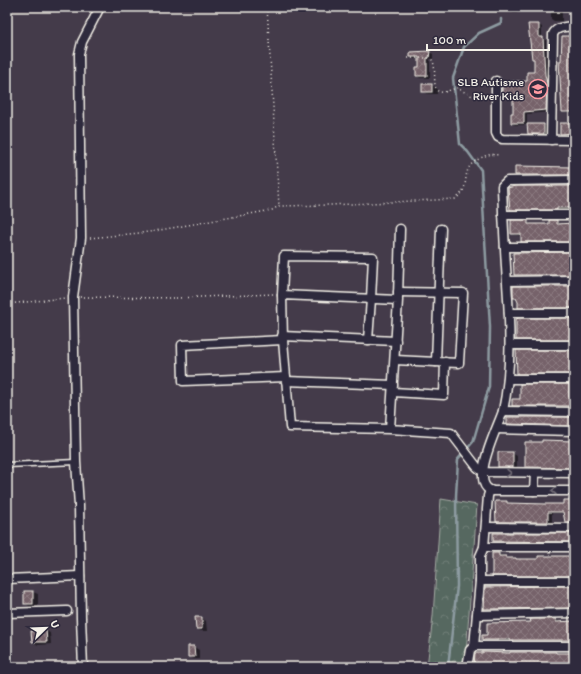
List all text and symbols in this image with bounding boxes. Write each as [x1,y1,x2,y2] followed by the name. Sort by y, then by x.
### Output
[427,26,549,52] scale bar
[433,33,466,47] text: 100 m
[458,75,524,103] place label: SLB Autisme River Kids
[527,78,549,100] school or university icon: SLB Autisme River Kids
[506,469,512,477] one-way arrow
[551,487,557,495] one-way arrow
[26,608,66,648] north arrow
[47,618,62,630] text: U

